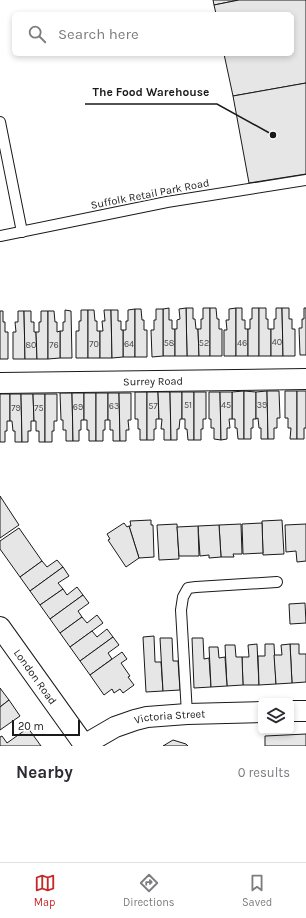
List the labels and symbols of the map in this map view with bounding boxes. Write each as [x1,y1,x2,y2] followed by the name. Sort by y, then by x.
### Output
[85,80,217,104] callout: The Food Warehouse
[93,85,209,99] text: The Food Warehouse
[90,176,210,212] street label: Suffolk Retail Park Road
[272,337,282,347] house number: 40
[164,338,175,348] house number: 58
[199,338,209,348] house number: 52
[237,338,247,348] house number: 46
[89,339,99,349] house number: 70
[124,339,134,349] house number: 64
[26,340,36,350] house number: 80
[49,340,59,350] house number: 76
[123,374,183,388] street label: Surrey Road
[184,400,192,410] house number: 51
[221,400,231,410] house number: 45
[257,400,267,410] house number: 39
[109,401,119,411] house number: 63
[148,401,158,411] house number: 57
[73,402,83,412] house number: 69
[11,403,21,413] house number: 79
[34,403,44,413] house number: 75
[11,646,60,707] street label: London Road
[133,707,205,726] street label: Victoria Street
[12,718,80,737] scale bar

